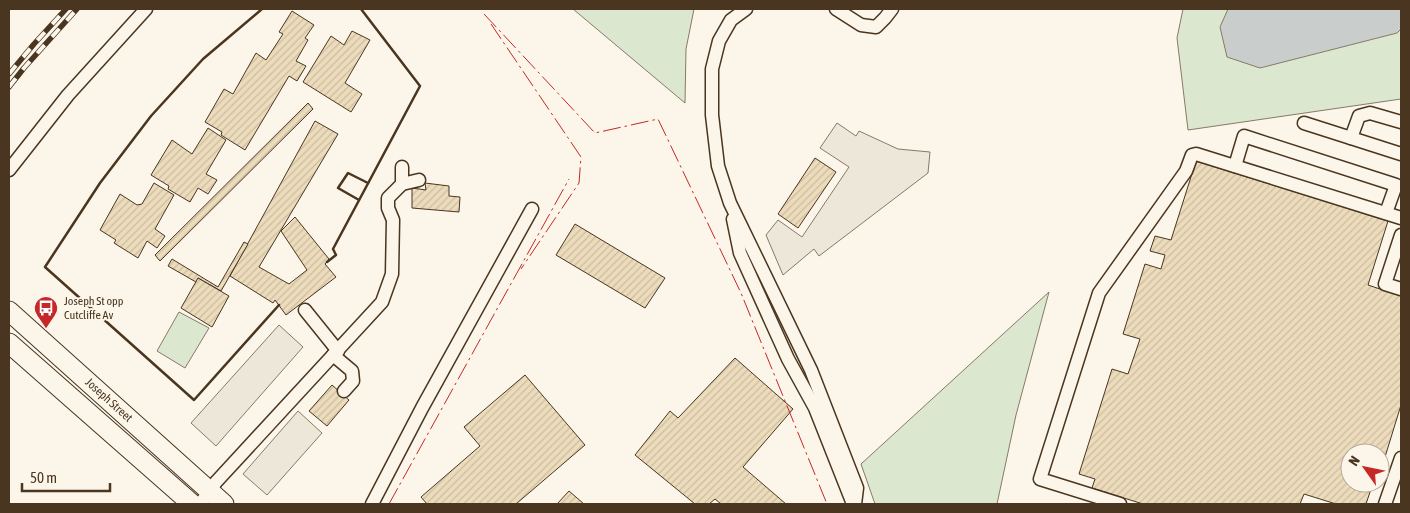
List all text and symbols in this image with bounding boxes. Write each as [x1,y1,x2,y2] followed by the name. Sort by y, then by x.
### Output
[64,294,124,322] place label: Joseph St opp Cutcliffe Av
[33,295,59,329] bus stop icon: Joseph St opp Cutcliffe Av
[83,375,136,425] street label: Joseph Street
[1340,443,1390,493] north arrow
[1345,453,1363,469] text: N
[22,460,110,492] scale bar
[30,469,57,486] text: 50 m

